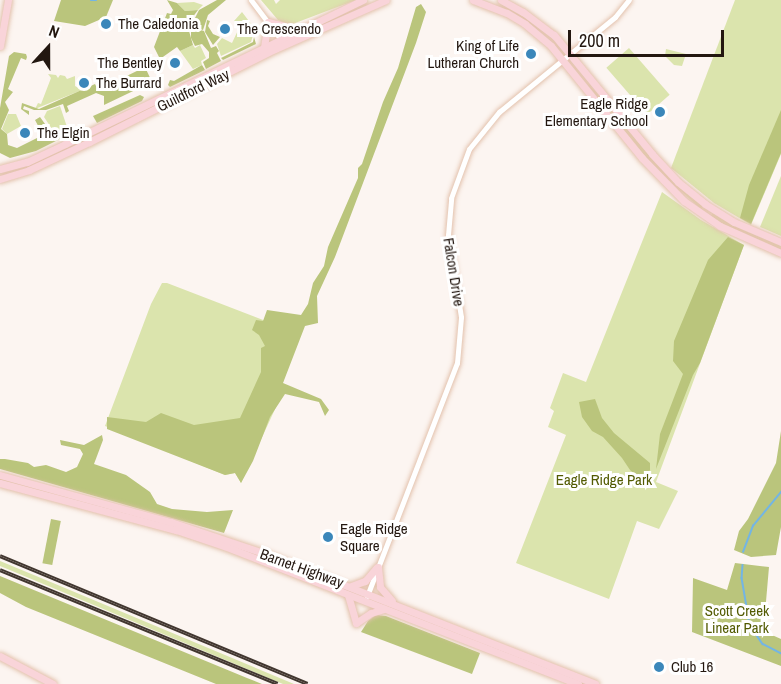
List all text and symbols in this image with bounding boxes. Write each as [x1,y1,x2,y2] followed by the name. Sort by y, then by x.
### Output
[118,15,199,33] place label: The Caledonia
[99,17,113,31] marker: The Caledonia
[18,18,78,78] north arrow
[571,18,727,56] scale bar
[46,19,63,43] text: N
[237,20,321,38] place label: The Crescendo
[218,22,232,36] marker: The Crescendo
[579,28,620,53] text: 200 m
[427,36,519,71] place label: King of Life Lutheran Church
[524,47,538,61] marker: King of Life Lutheran Church
[97,54,163,72] place label: The Bentley
[168,56,182,70] marker: The Bentley
[154,65,232,115] street label: Guildford Way
[96,74,162,92] place label: The Burrard
[77,76,91,90] marker: The Burrard
[545,94,648,129] place label: Eagle Ridge Elementary School
[653,105,667,119] marker: Eagle Ridge Elementary School
[37,124,90,142] place label: The Elgin
[18,126,32,140] marker: The Elgin
[440,236,468,308] street label: Falcon Drive
[556,471,652,489] park label: Eagle Ridge Park
[340,519,408,554] place label: Eagle Ridge Square
[321,530,335,544] marker: Eagle Ridge Square
[258,545,346,591] street label: Barnet Highway
[705,601,769,636] park label: Scott Creek Linear Park
[671,658,713,676] place label: Club 16
[652,660,666,674] marker: Club 16

